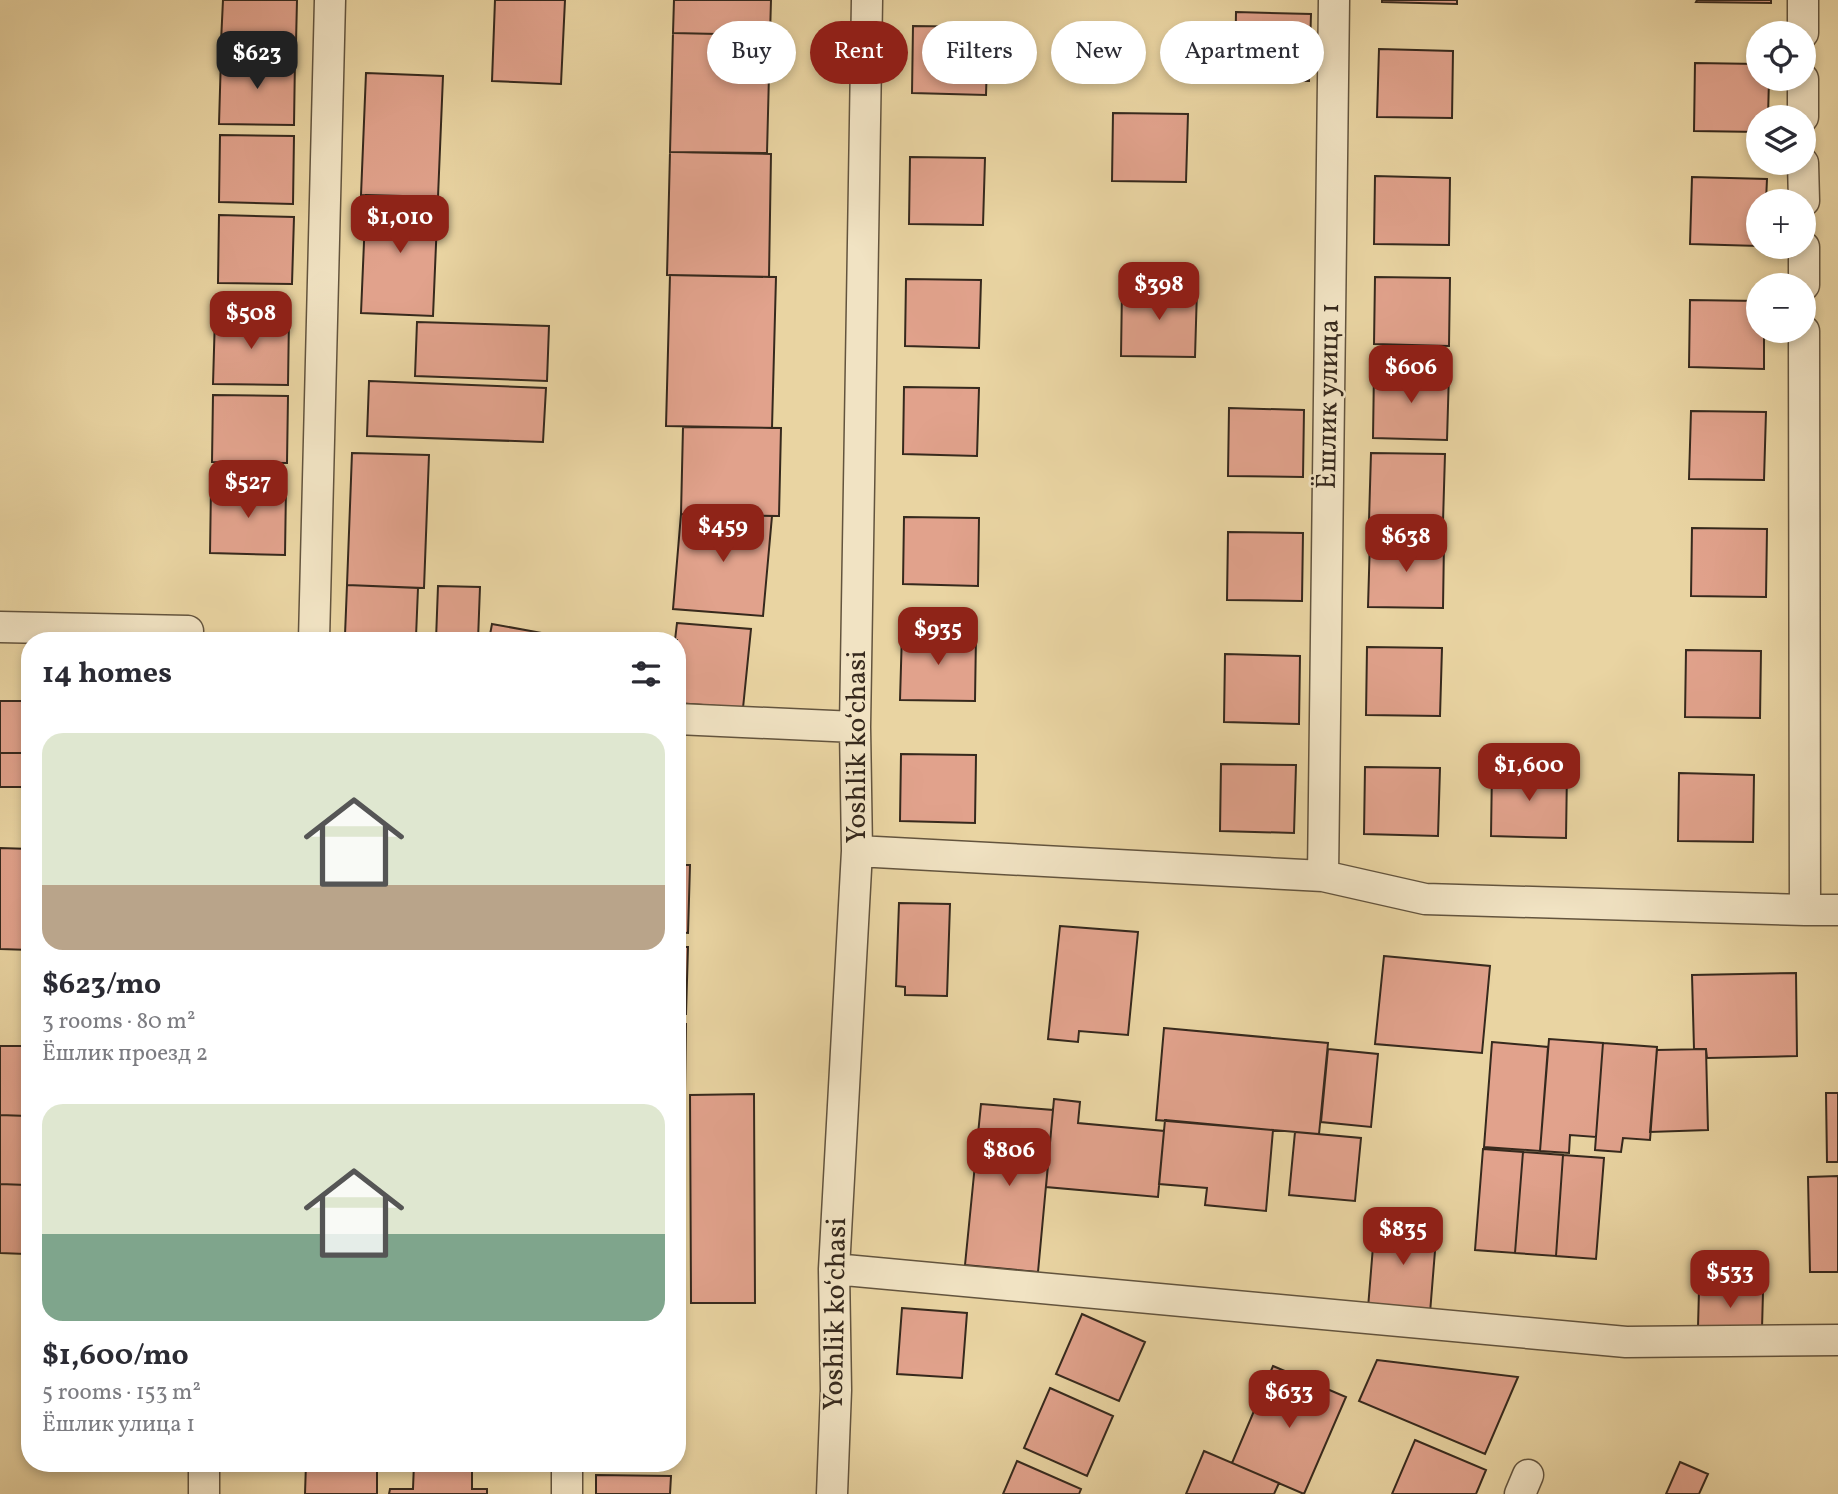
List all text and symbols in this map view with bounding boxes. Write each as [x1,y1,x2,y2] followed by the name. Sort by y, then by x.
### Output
[707,21,796,84] chip: Buy
[810,21,908,84] chip: Rent
[922,21,1037,84] chip: Filters
[1051,21,1146,84] chip: New
[1160,21,1324,84] chip: Apartment
[1746,21,1816,343] map controls
[1746,21,1816,91] button: locate
[216,32,298,91] pin: $623
[233,38,281,70] text: $623
[1746,105,1816,175] button: layers
[1746,189,1816,259] button: +
[343,196,457,255] pin: $1,010
[367,202,433,234] text: $1,010
[1118,262,1200,322] pin: $398
[1134,269,1184,301] text: $398
[1746,273,1816,343] button: −
[210,292,292,351] pin: $508
[226,298,276,330] text: $508
[1308,302,1350,490] street label: Ёшлик улица 1
[1370,346,1452,405] pin: $606
[1385,352,1437,384] text: $606
[207,461,289,520] pin: $527
[225,467,271,499] text: $527
[682,504,764,564] pin: $459
[698,511,748,543] text: $459
[1365,514,1447,574] pin: $638
[1381,521,1431,553] text: $638
[897,608,979,667] pin: $935
[914,614,962,646] text: $935
[838,650,877,844] street label: Yoshlik koʻchasi
[42,653,172,695] text: 14 homes
[627,655,665,693] icon: filters
[1472,744,1586,803] pin: $1,600
[1494,750,1564,782] text: $1,600
[291,779,417,905] icon: home
[42,964,161,1006] text: $623/mo
[42,1006,195,1038] text: 3 rooms · 80 m²
[42,1038,208,1070] text: Ёшлик проезд 2
[968,1128,1050,1188] pin: $806
[983,1135,1035,1167] text: $806
[291,1150,417,1276] icon: home
[1362,1208,1444,1267] pin: $835
[1379,1214,1427,1246] text: $835
[815,1217,857,1411] street label: Yoshlik koʻchasi
[1689,1250,1771,1310] pin: $533
[1706,1257,1754,1289] text: $533
[42,1335,189,1377] text: $1,600/mo
[1248,1370,1330,1430] pin: $633
[42,1377,201,1409] text: 5 rooms · 153 m²
[1265,1377,1313,1409] text: $633
[42,1409,195,1441] text: Ёшлик улица 1

